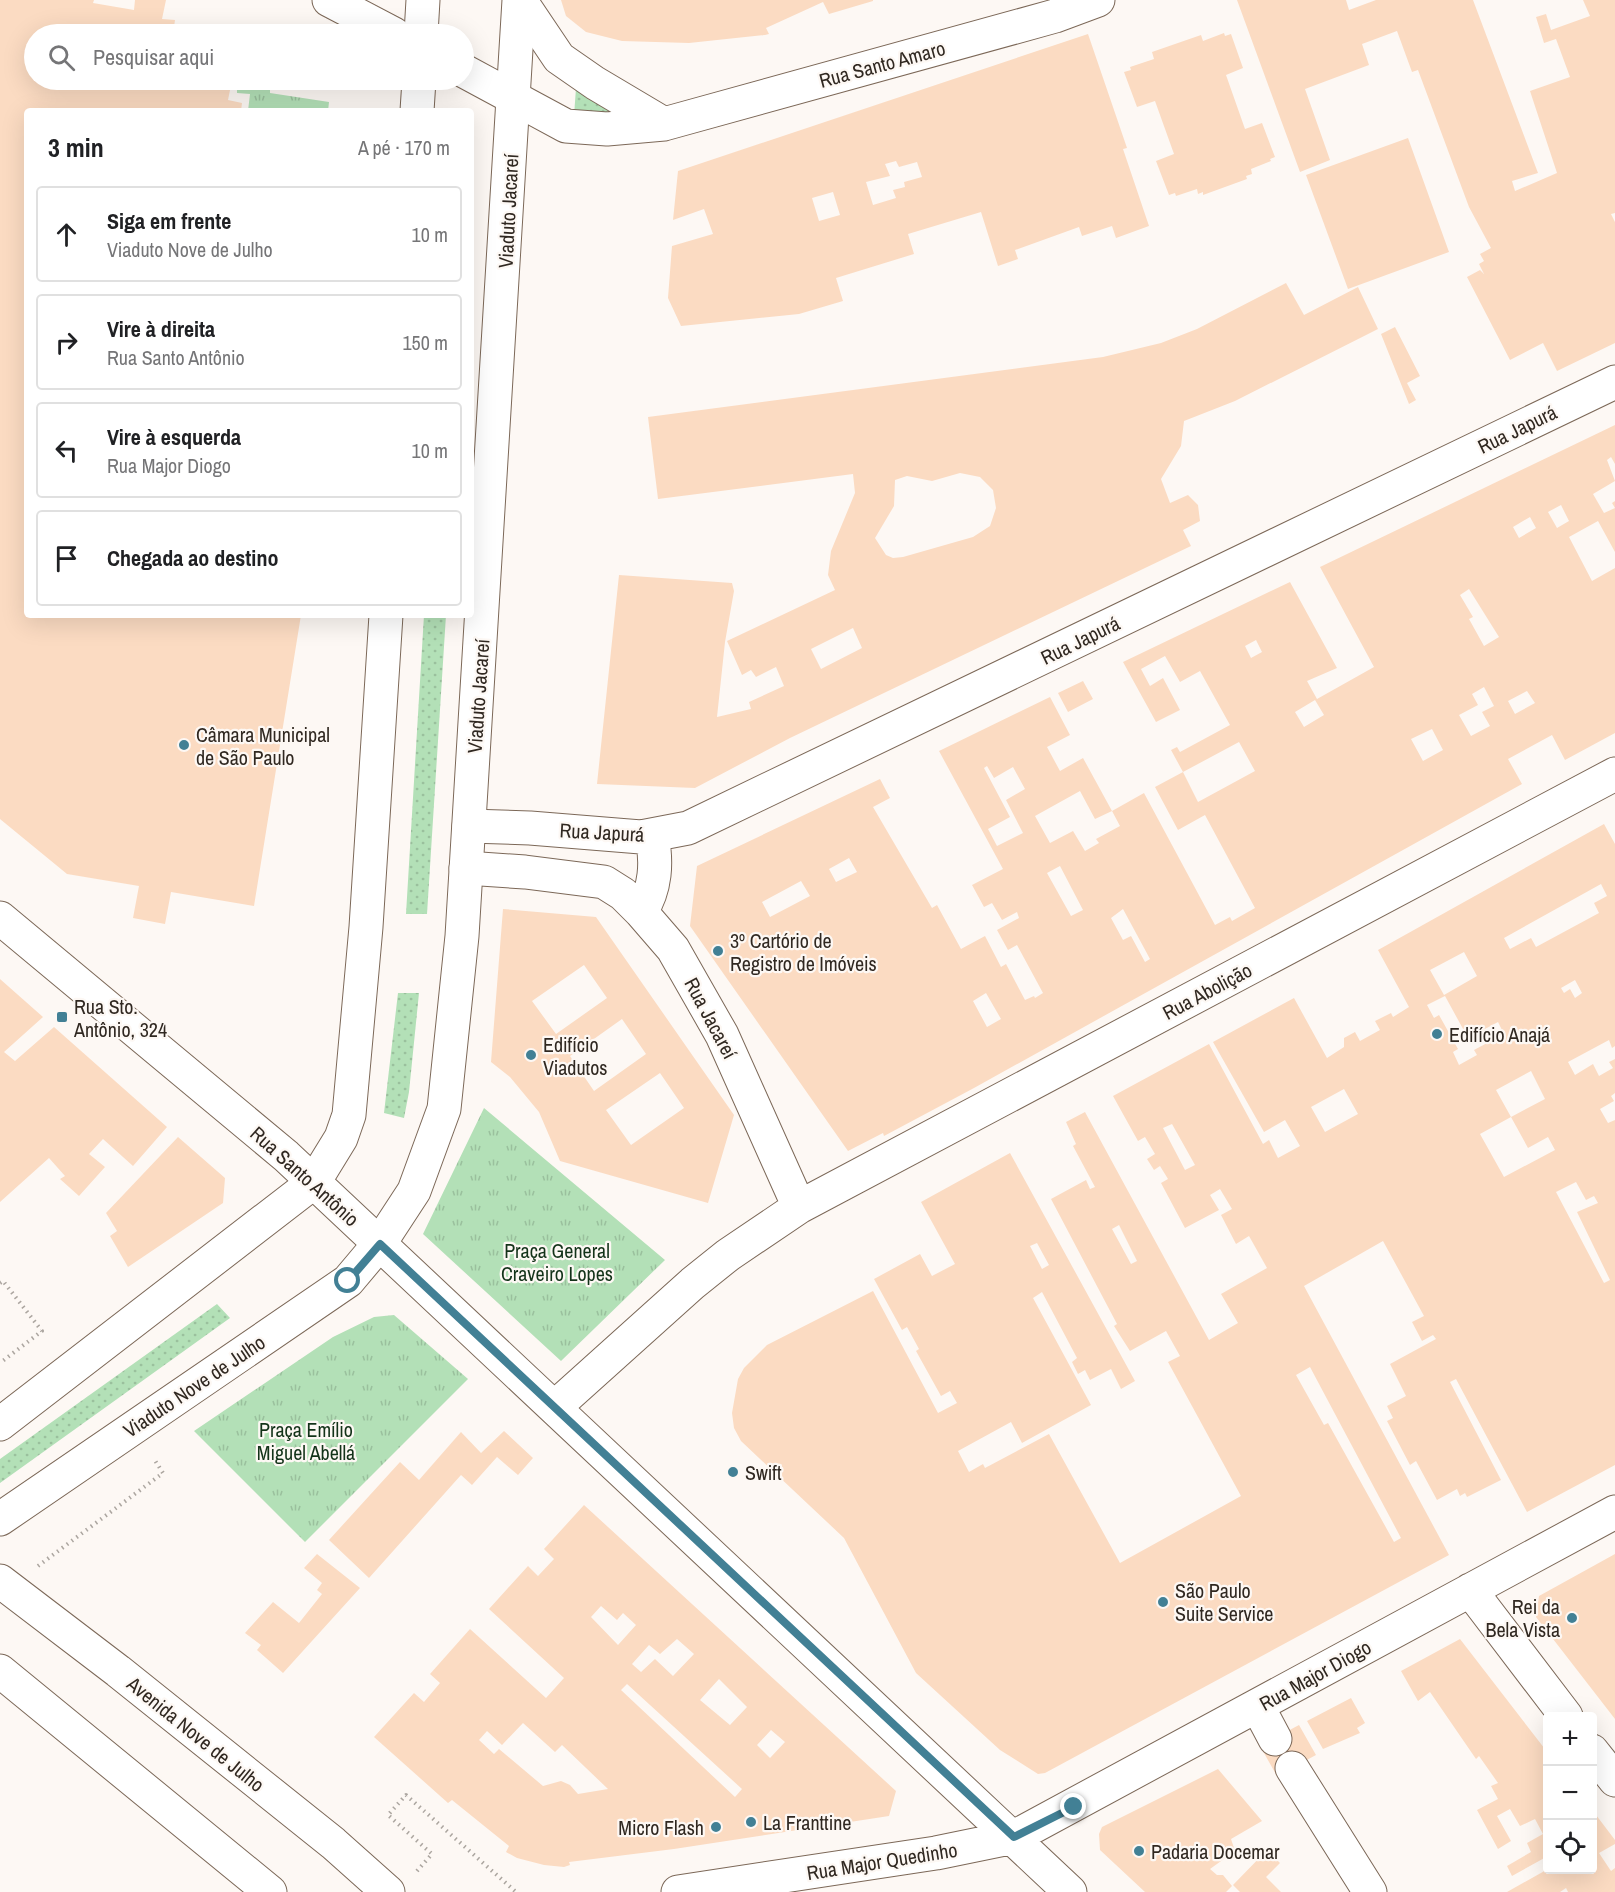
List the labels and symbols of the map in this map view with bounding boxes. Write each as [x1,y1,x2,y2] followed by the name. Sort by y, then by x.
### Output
[816,34,948,94] street label: Rua Santo Amaro
[492,153,525,269] street label: Viaduto Jacareí
[1473,398,1561,460] street label: Rua Japurá
[1036,609,1124,671] street label: Rua Japurá
[461,637,495,754] street label: Viaduto Jacareí
[196,721,330,771] place label: Câmara Municipal de São Paulo
[177,738,191,752] marker: Câmara Municipal de São Paulo
[559,816,645,848] street label: Rua Japurá
[730,927,877,977] place label: 3º Cartório de Registro de Imóveis
[711,944,725,958] marker: 3º Cartório de Registro de Imóveis
[1158,956,1256,1026] street label: Rua Abolição
[678,973,744,1064] street label: Rua Jacareí
[73,993,167,1043] place label: Rua Sto. Antônio, 324
[55,1010,69,1024] marker: Rua Sto. Antônio, 324
[1449,1021,1550,1048] place label: Edifício Anajá
[1430,1027,1444,1041] marker: Edifício Anajá
[543,1031,607,1081] place label: Edifício Viadutos
[524,1048,538,1062] marker: Edifício Viadutos
[245,1120,365,1232] street label: Rua Santo Antônio
[501,1237,613,1287] park label: Praça General Craveiro Lopes
[334,1267,360,1293] route start
[118,1328,270,1444] street label: Viaduto Nove de Julho
[257,1416,355,1466] park label: Praça Emílio Miguel Abellá
[745,1459,782,1486] place label: Swift
[726,1465,740,1479] marker: Swift
[1175,1577,1273,1627] place label: São Paulo Suite Service
[1486,1593,1560,1643] place label: Rei da Bela Vista
[1156,1595,1170,1609] marker: São Paulo Suite Service
[1565,1611,1579,1625] marker: Rei da Bela Vista
[1254,1633,1376,1717] street label: Rua Major Diogo
[121,1670,270,1798] street label: Avenida Nove de Julho
[1060,1793,1086,1819] route end
[763,1809,851,1836] place label: La Franttine
[618,1814,704,1841] place label: Micro Flash
[744,1815,758,1829] marker: La Franttine
[709,1820,723,1834] marker: Micro Flash
[805,1836,959,1886] street label: Rua Major Quedinho
[1151,1838,1280,1865] place label: Padaria Docemar
[1132,1844,1146,1858] marker: Padaria Docemar

